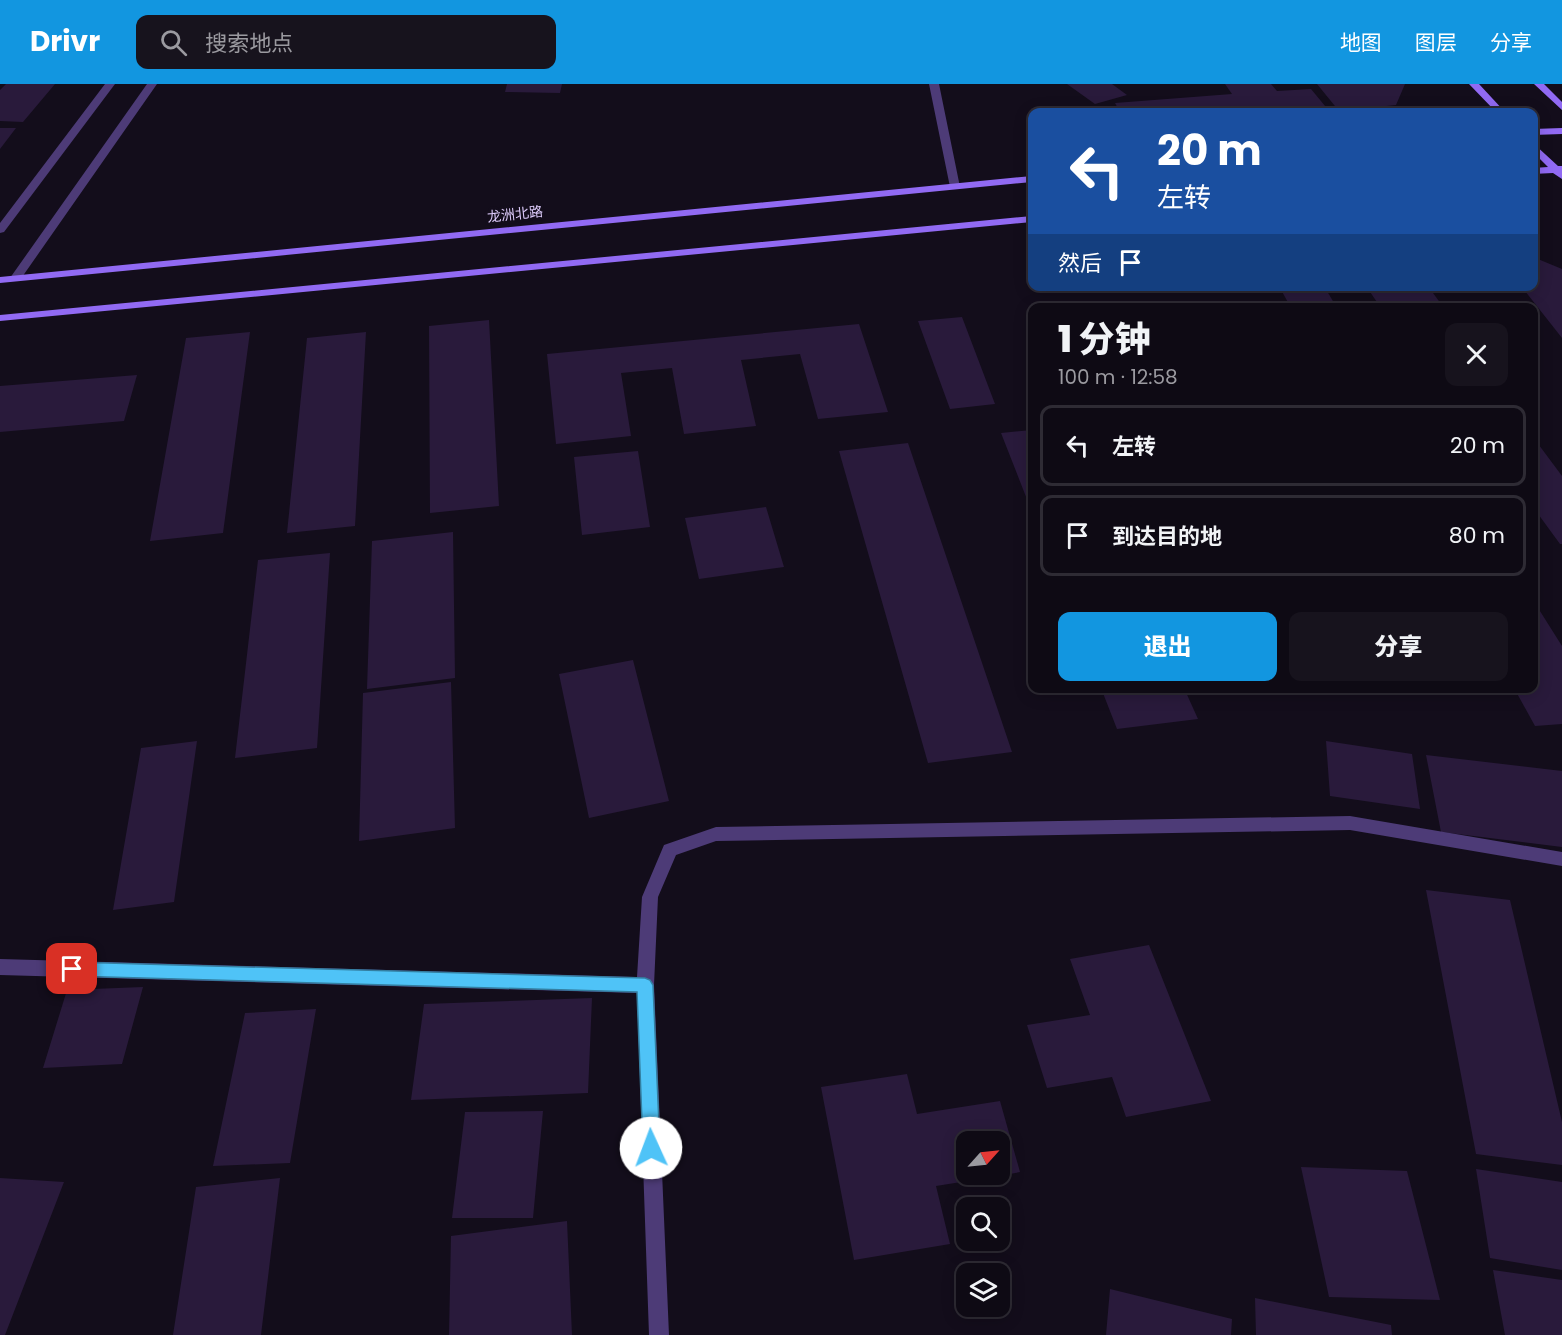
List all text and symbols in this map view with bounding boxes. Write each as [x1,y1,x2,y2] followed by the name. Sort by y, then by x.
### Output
[136,15,556,69] search box
[30,22,100,61] text: Drivr
[157,26,190,59] icon: search
[205,28,293,59] text: 搜索地点
[1340,28,1382,57] text: 地图
[1415,28,1457,57] text: 图层
[1490,28,1532,57] text: 分享
[1157,121,1262,180] text: 20 m
[1058,132,1136,210] icon: left
[1157,179,1211,216] text: 左转
[486,201,544,227] street label: 龙洲北路
[1114,246,1147,279] icon: arrive
[1058,248,1102,279] text: 然后
[1058,314,1151,365] text: 1 分钟
[1445,323,1508,386] button: close
[1058,363,1178,391] text: 100 m · 12:58
[1061,429,1094,462] icon: left
[1450,430,1505,461] text: 20 m
[1112,431,1156,462] text: 左转
[1061,519,1094,552] icon: arrive
[1449,520,1505,551] text: 80 m
[1112,521,1222,552] text: 到达目的地
[1058,612,1277,681] button: 退出
[1289,612,1508,681] button: 分享
[46,943,97,994] pin
[55,952,88,985] icon: arrive
[619,1116,683,1180] position arrow
[956,1131,1010,1185] north arrow
[956,1131,1010,1317] map controls
[956,1197,1010,1251] button: search
[956,1263,1010,1317] button: layers

